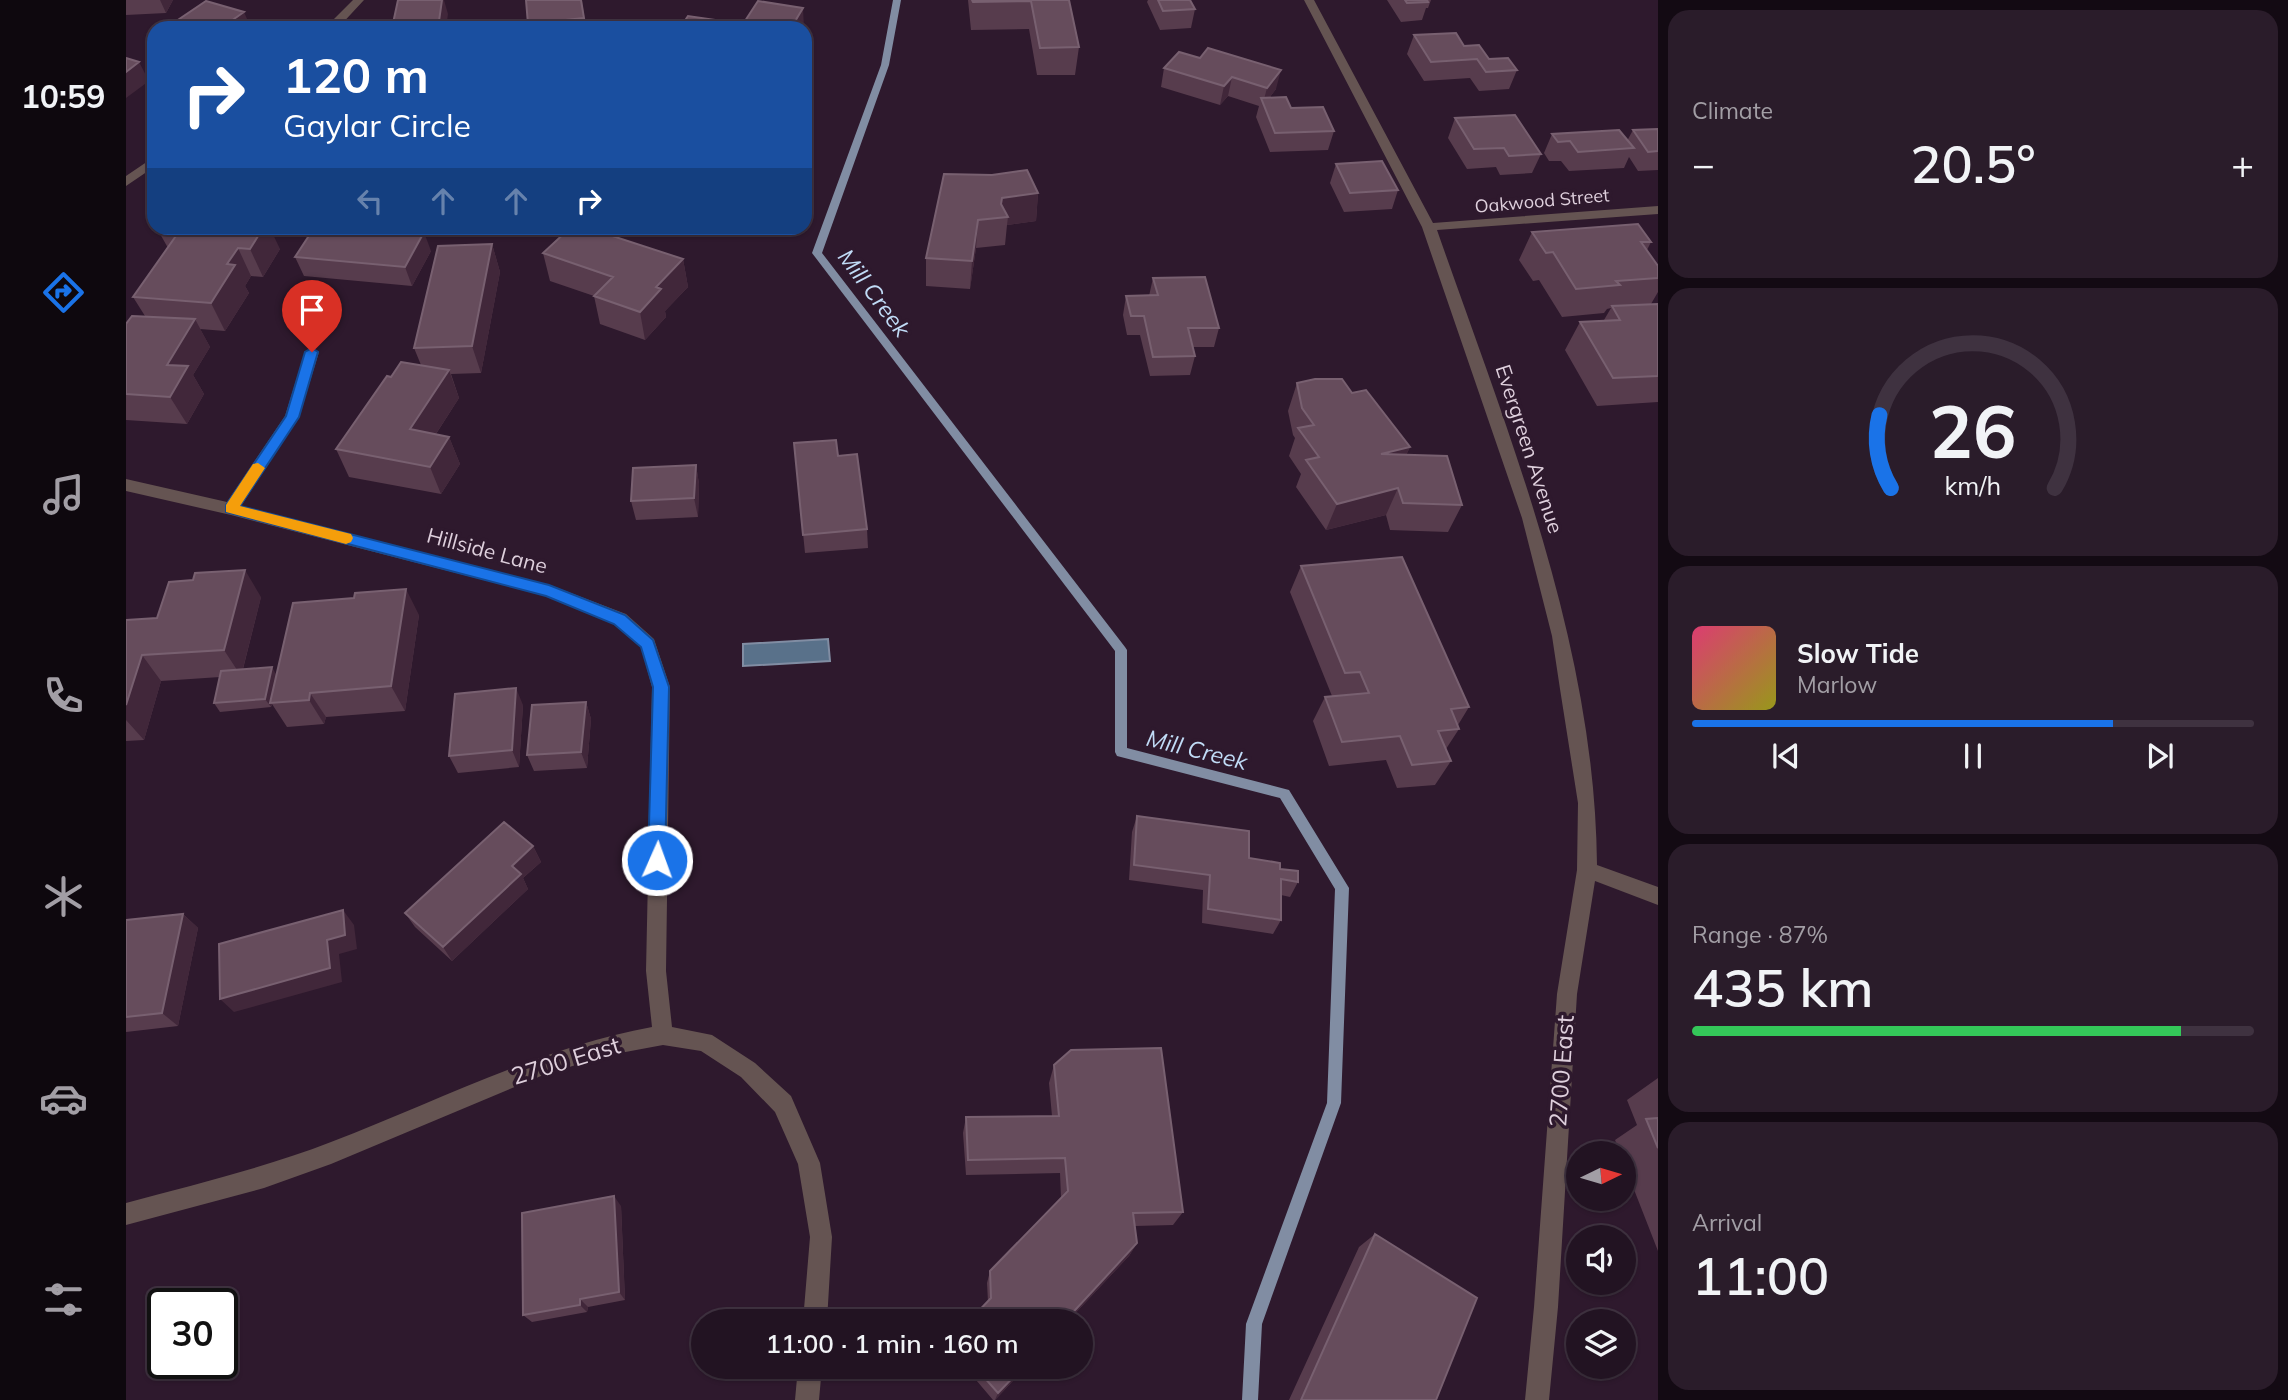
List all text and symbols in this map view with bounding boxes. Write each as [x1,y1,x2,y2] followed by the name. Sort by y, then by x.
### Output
[283,44,429,105] text: 120 m
[168,49,259,140] icon: right
[21,76,105,116] text: 10:59
[1692,96,1773,125] text: Climate
[283,105,471,145] text: Gaylar Circle
[1910,131,2036,196] text: 20.5°
[1692,140,1715,188] text: −
[2231,140,2254,188] text: +
[351,182,389,220] icon: left
[424,182,462,220] icon: ahead
[497,182,535,220] icon: ahead
[570,182,608,220] icon: right
[1474,183,1610,218] street label: Oakwood Street
[832,243,918,343] water label: Mill Creek
[39,268,88,317] icon: directions
[282,280,342,352] pin
[293,291,331,329] icon: arrive
[1490,361,1570,536] street label: Evergreen Avenue
[1929,385,2017,476] text: 26
[39,470,88,519] icon: music
[1945,470,2001,501] text: km/h
[424,521,550,579] street label: Hillside Lane
[1797,637,1919,670] text: Slow Tide
[1797,670,1877,699] text: Marlow
[39,671,88,720] icon: phone
[1144,723,1252,776] water label: Mill Creek
[1767,737,1805,775] icon: previous
[1954,737,1992,775] icon: pause
[2141,737,2179,775] icon: next
[620,823,694,897] position arrow
[39,872,88,921] icon: climate
[1692,920,1828,949] text: Range · 87%
[1692,955,1873,1020] text: 435 km
[1542,1014,1580,1128] street label: 2700 East
[508,1029,624,1091] street label: 2700 East
[39,1074,88,1123] icon: car
[1566,1141,1636,1211] north arrow
[1566,1141,1636,1379] map controls
[1692,1208,1762,1237] text: Arrival
[1566,1225,1636,1295] button: sound
[1692,1243,1829,1308] text: 11:00
[39,1275,88,1324] icon: filters
[147,1288,238,1379] speed limit sign: 30
[1566,1309,1636,1379] button: layers
[765,1327,1019,1360] text: 11:00 · 1 min · 160 m

